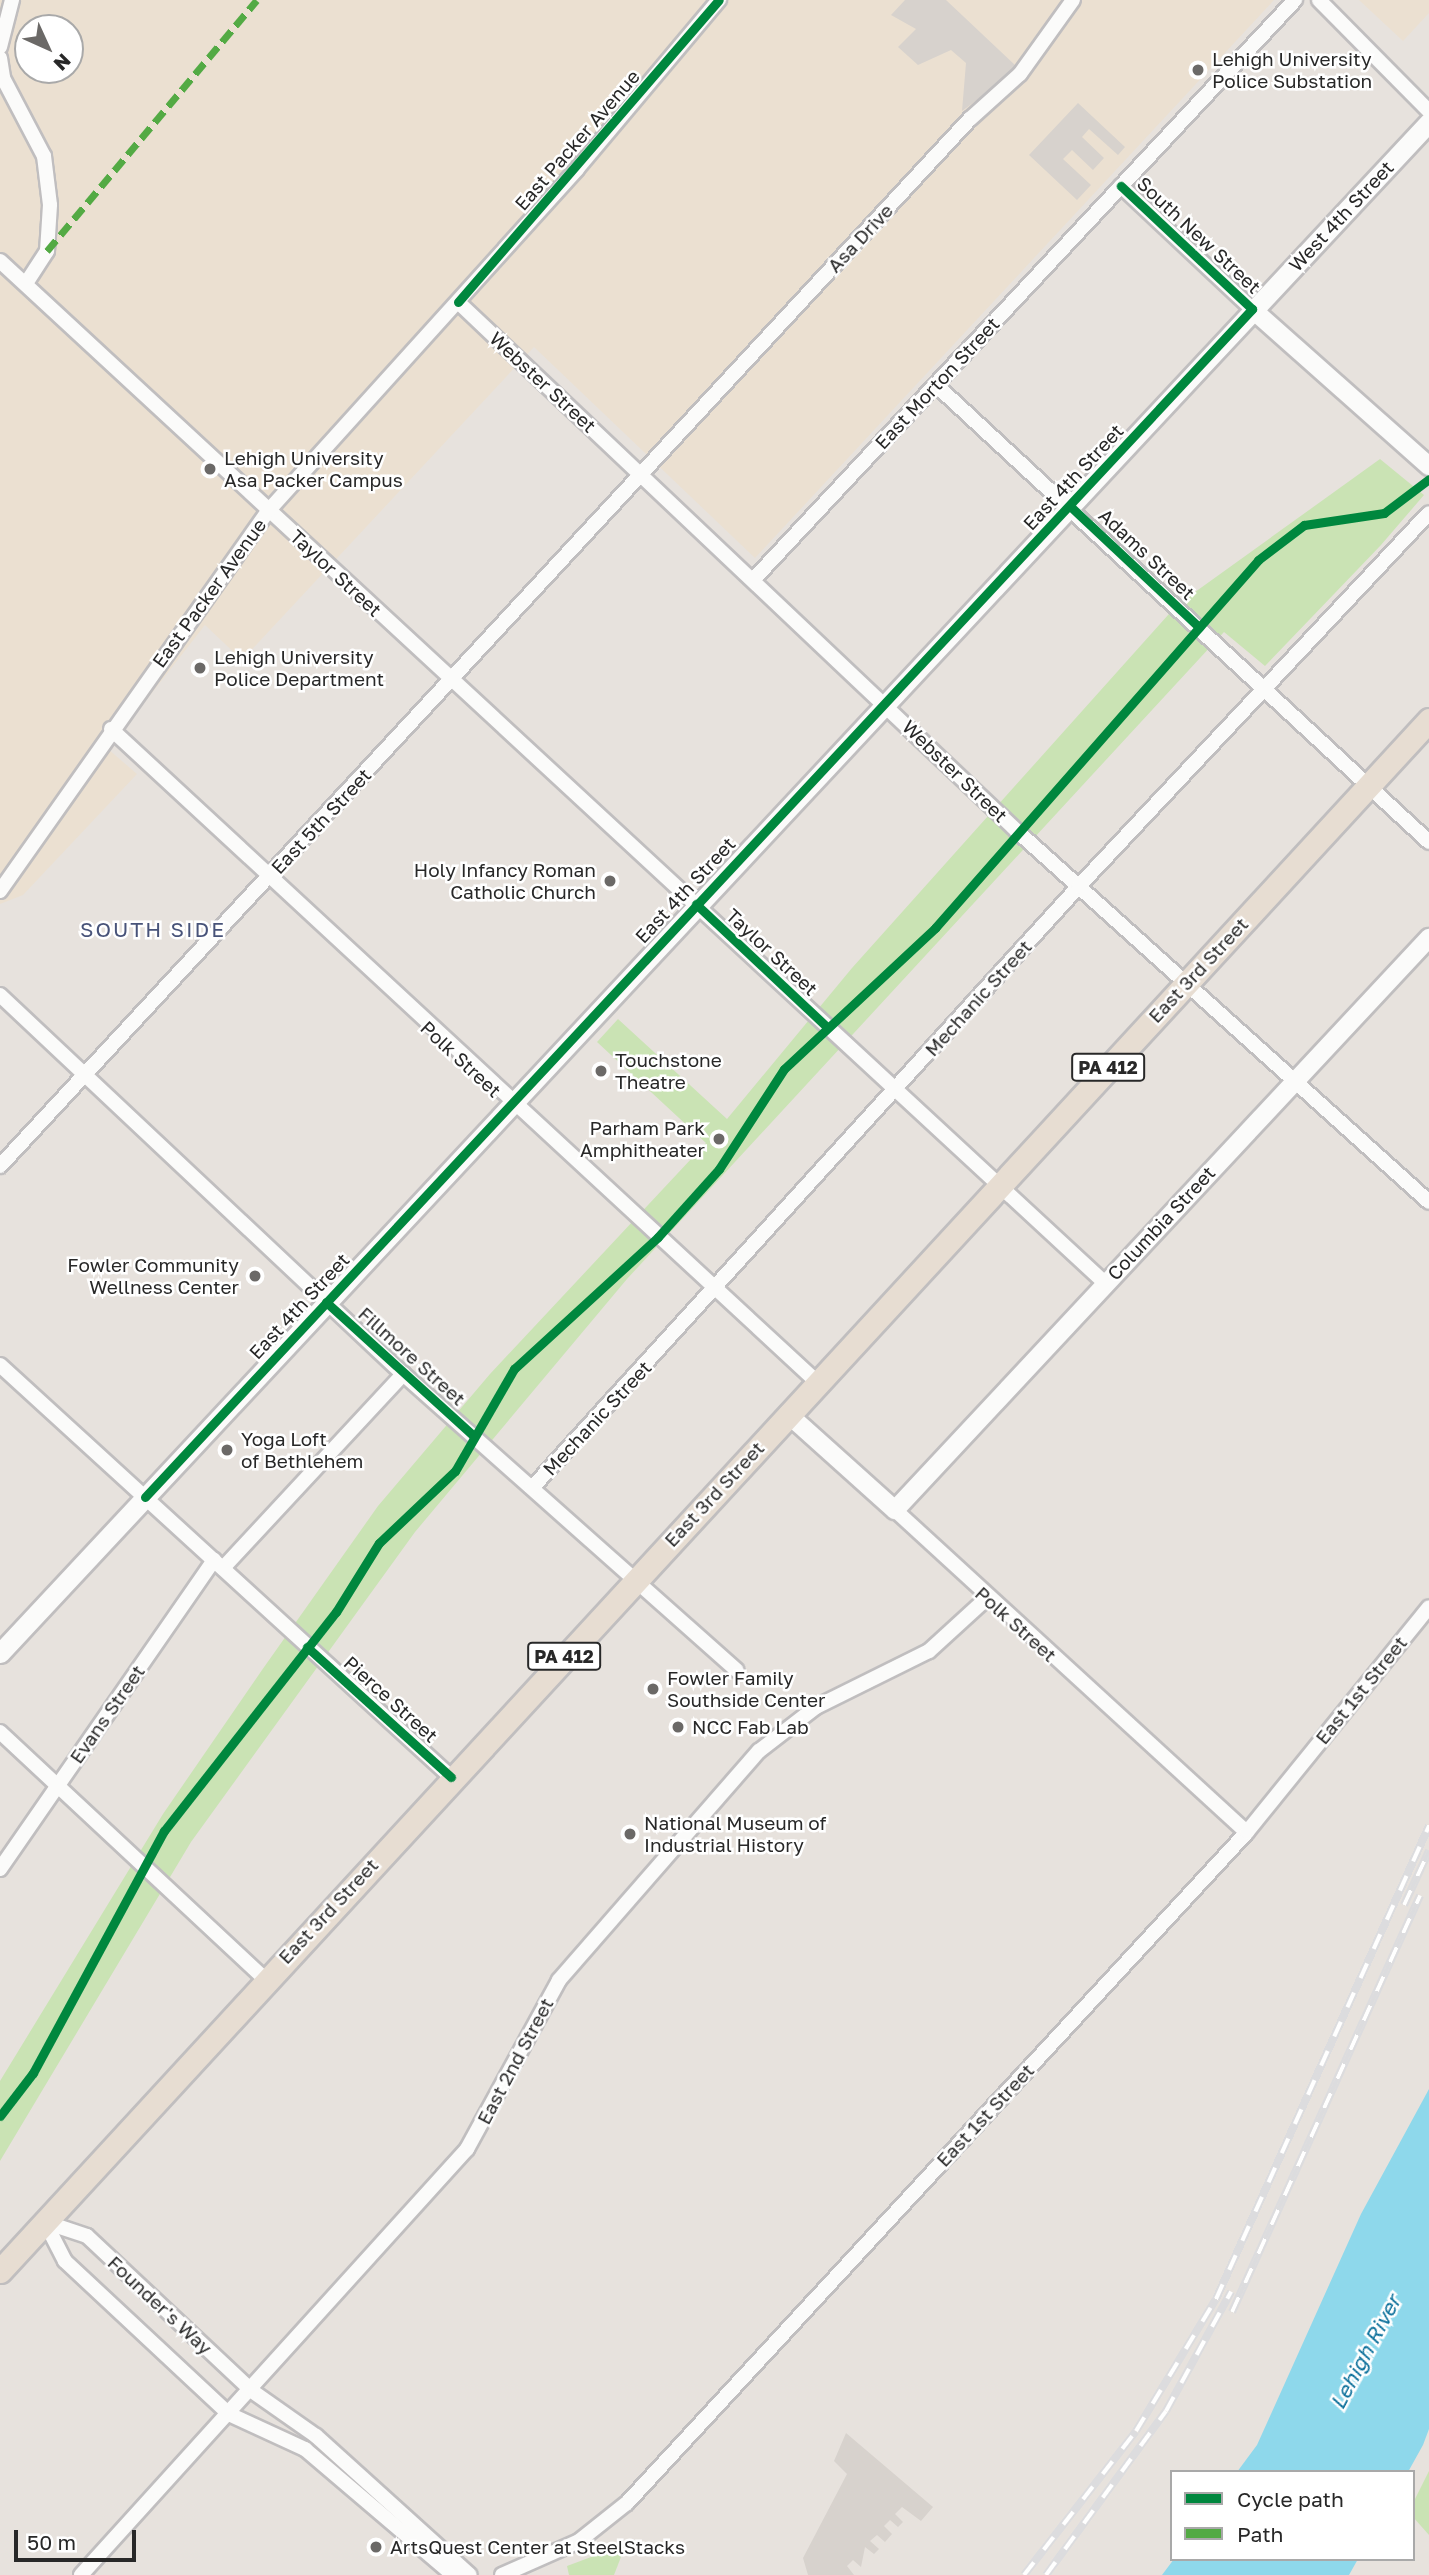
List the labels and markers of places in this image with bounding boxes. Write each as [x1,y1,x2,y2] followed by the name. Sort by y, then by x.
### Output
[1212,48,1372,92] place label: Lehigh University Police Substation
[1190,62,1206,78] marker: Lehigh University Police Substation
[224,447,403,491] place label: Lehigh University Asa Packer Campus
[202,461,218,477] marker: Lehigh University Asa Packer Campus
[214,646,384,690] place label: Lehigh University Police Department
[192,660,208,676] marker: Lehigh University Police Department
[414,859,596,903] place label: Holy Infancy Roman Catholic Church
[602,873,618,889] marker: Holy Infancy Roman Catholic Church
[615,1049,722,1093] place label: Touchstone Theatre
[593,1063,609,1079] marker: Touchstone Theatre
[580,1117,705,1161] place label: Parham Park Amphitheater
[711,1131,727,1147] marker: Parham Park Amphitheater
[67,1254,239,1298] place label: Fowler Community Wellness Center
[245,1266,265,1286] marker: Fowler Community Wellness Center
[241,1428,363,1472] place label: Yoga Loft of Bethlehem
[219,1442,235,1458] marker: Yoga Loft of Bethlehem
[667,1667,825,1711] place label: Fowler Family Southside Center
[645,1681,661,1697] marker: Fowler Family Southside Center
[692,1716,809,1738] place label: NCC Fab Lab
[670,1719,686,1735] marker: NCC Fab Lab
[644,1812,826,1856] place label: National Museum of Industrial History
[622,1826,638,1842] marker: National Museum of Industrial History
[390,2536,685,2558] place label: ArtsQuest Center at SteelStacks
[368,2539,384,2555] marker: ArtsQuest Center at SteelStacks

